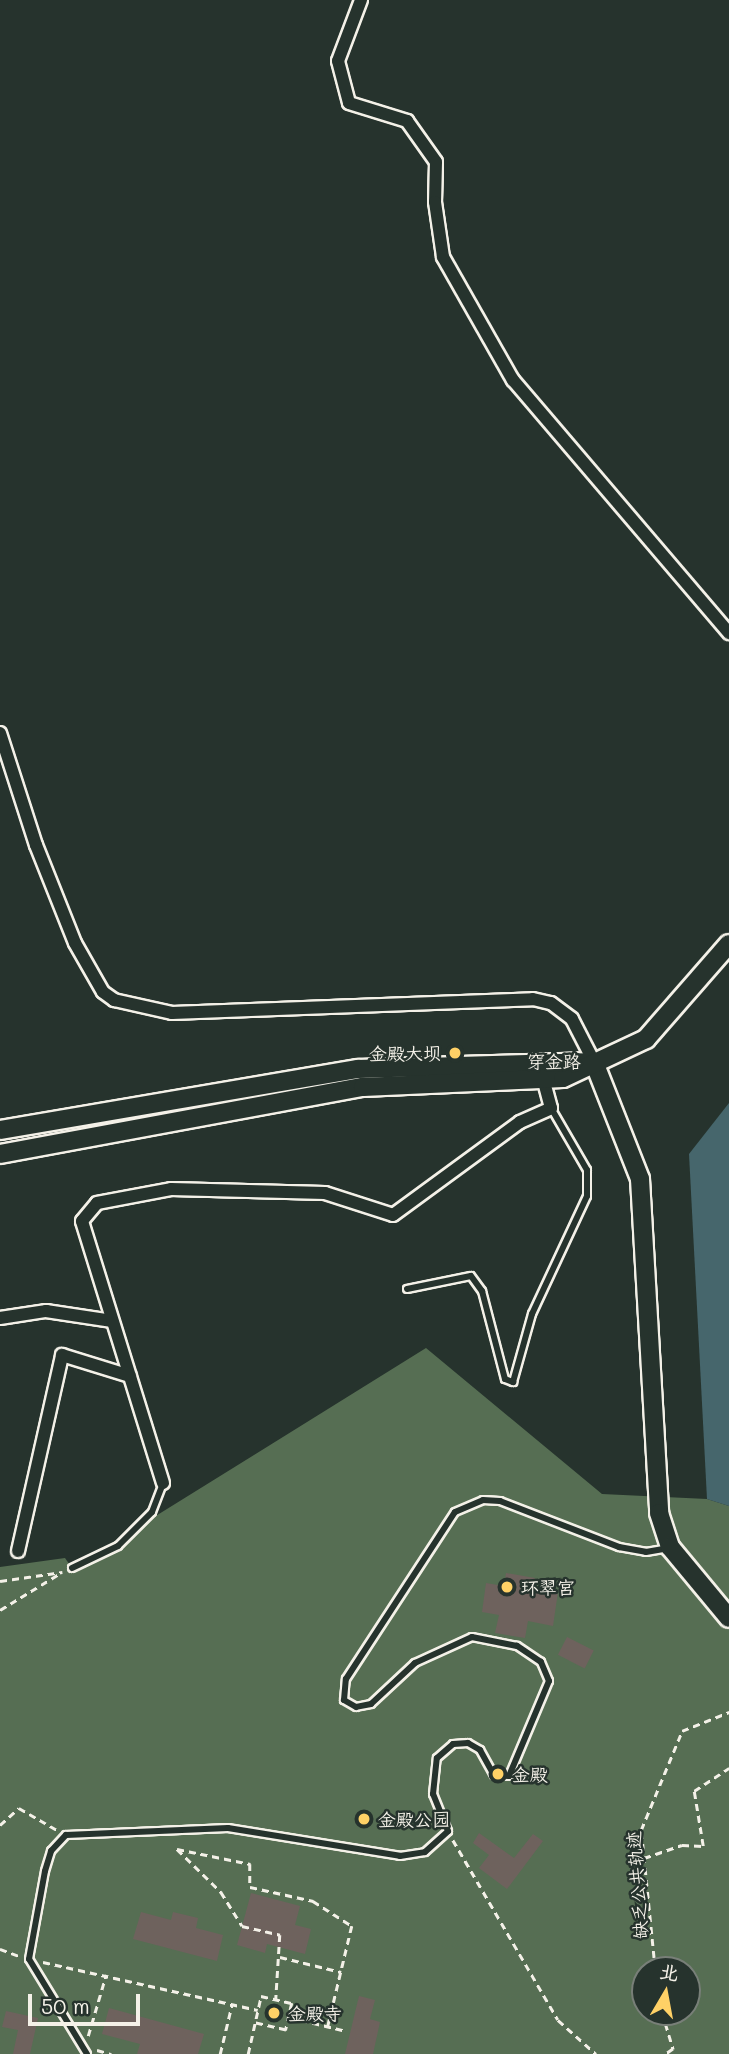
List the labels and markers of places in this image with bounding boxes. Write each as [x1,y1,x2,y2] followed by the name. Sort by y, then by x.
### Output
[369,1042,441,1064] place label: 金殿大坝
[447,1045,463,1061] marker: 金殿大坝
[521,1576,575,1598] place label: 环翠宫
[499,1579,515,1595] marker: 环翠宫
[512,1763,548,1785] place label: 金殿
[490,1766,506,1782] marker: 金殿
[378,1808,450,1830] place label: 金殿公园
[356,1811,372,1827] marker: 金殿公园
[288,2002,342,2024] place label: 金殿寺
[266,2005,282,2021] marker: 金殿寺

